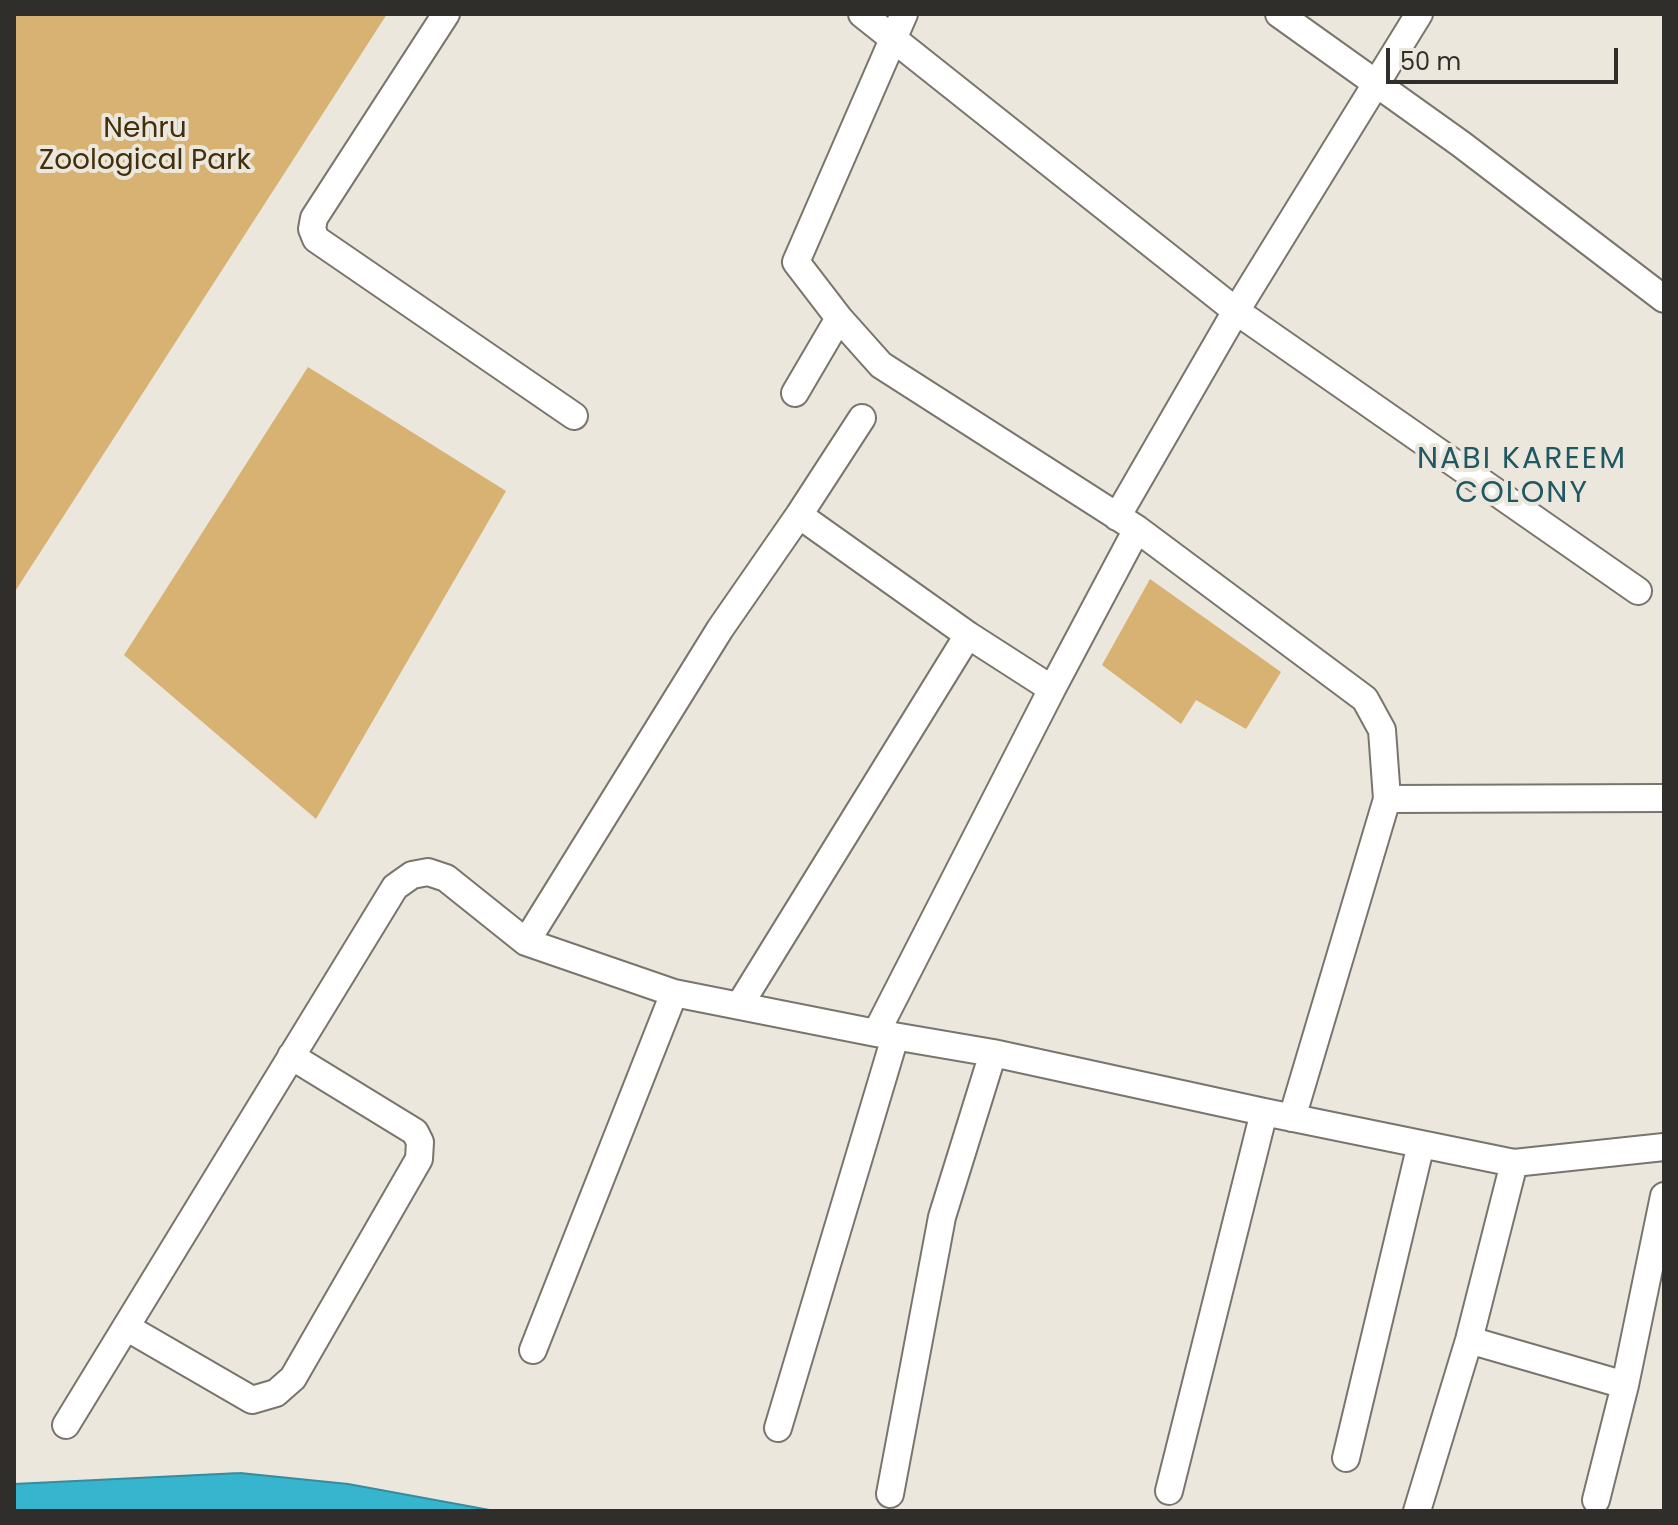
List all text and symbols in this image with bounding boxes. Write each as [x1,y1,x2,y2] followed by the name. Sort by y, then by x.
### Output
[1390,32,1622,82] scale bar
[1400,45,1461,78] text: 50 m
[39,113,251,179] park label: Nehru Zoological Park
[1417,442,1627,512] district label: NABI KAREEM COLONY

